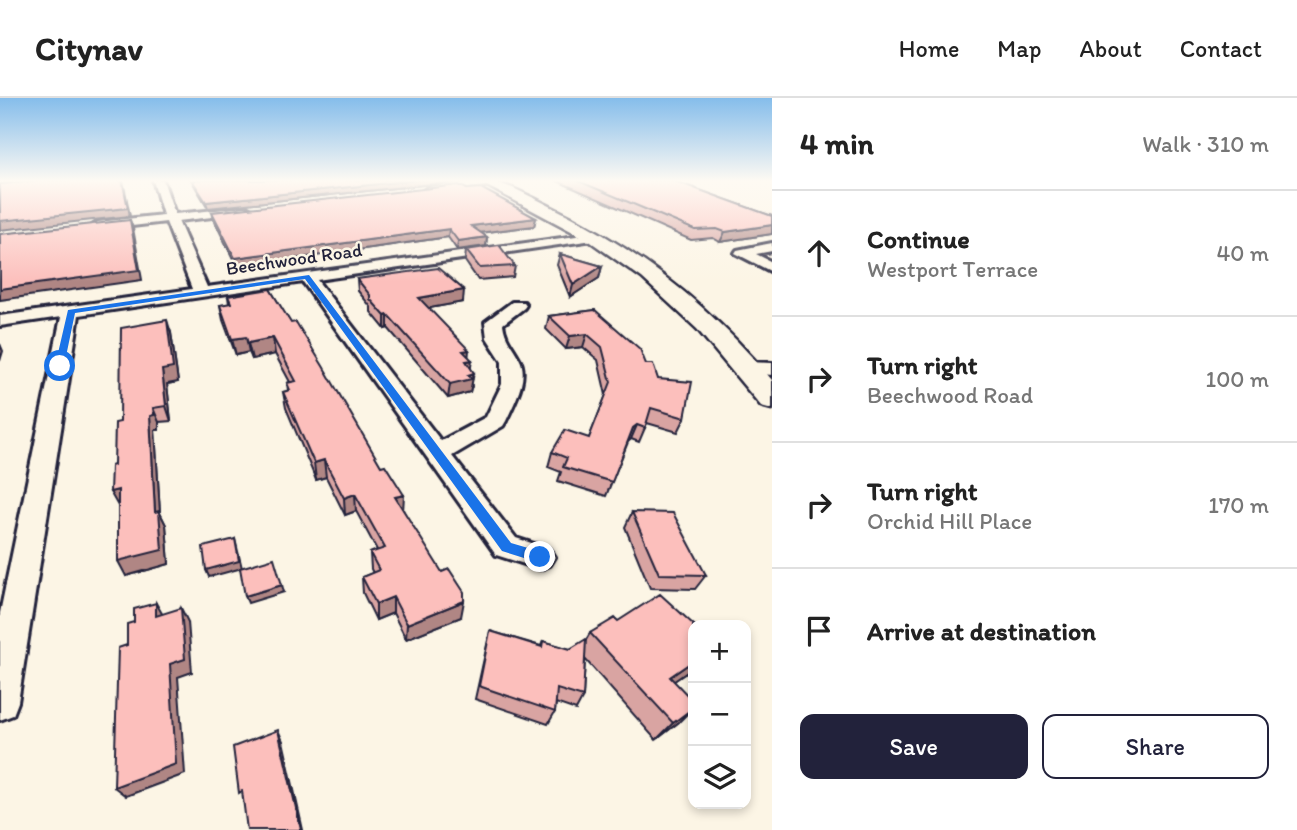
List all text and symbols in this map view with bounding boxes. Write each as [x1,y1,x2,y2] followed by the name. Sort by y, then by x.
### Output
[35,29,143,68] text: Citynav
[899,34,959,63] text: Home
[997,34,1041,63] text: Map
[1079,34,1142,63] text: About
[1180,34,1262,63] text: Contact
[800,125,874,162] text: 4 min
[1142,130,1269,158] text: Walk · 310 m
[867,223,970,255] text: Continue
[800,234,838,272] icon: ahead
[224,238,364,280] street label: Beechwood Road
[1216,239,1269,267] text: 40 m
[867,255,1038,283] text: Westport Terrace
[867,349,978,381] text: Turn right
[44,350,75,381] route start
[800,360,838,398] icon: right
[1205,365,1269,393] text: 100 m
[867,381,1033,409] text: Beechwood Road
[867,475,978,507] text: Turn right
[800,486,838,524] icon: right
[1208,491,1269,519] text: 170 m
[867,507,1032,535] text: Orchid Hill Place
[524,541,555,572] route end
[800,612,838,650] icon: arrive
[867,615,1096,647] text: Arrive at destination
[688,620,751,809] map controls
[688,620,751,683] button: +
[688,683,751,746] button: −
[800,714,1028,779] button: Save
[1042,714,1269,779] button: Share
[688,746,751,809] button: layers

